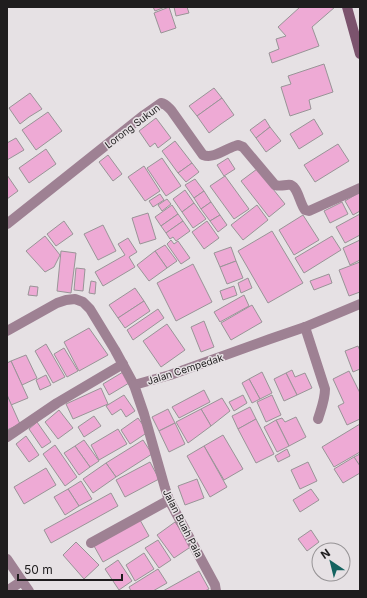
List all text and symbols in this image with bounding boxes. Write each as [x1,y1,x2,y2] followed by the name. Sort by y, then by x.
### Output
[102,101,162,151] street label: Lorong Sukun
[146,351,225,387] street label: Jalan Cempedak
[161,487,205,559] street label: Jalan Buah Pala
[311,542,351,582] north arrow
[318,546,333,562] text: N
[18,556,122,582] scale bar
[24,562,53,577] text: 50 m

